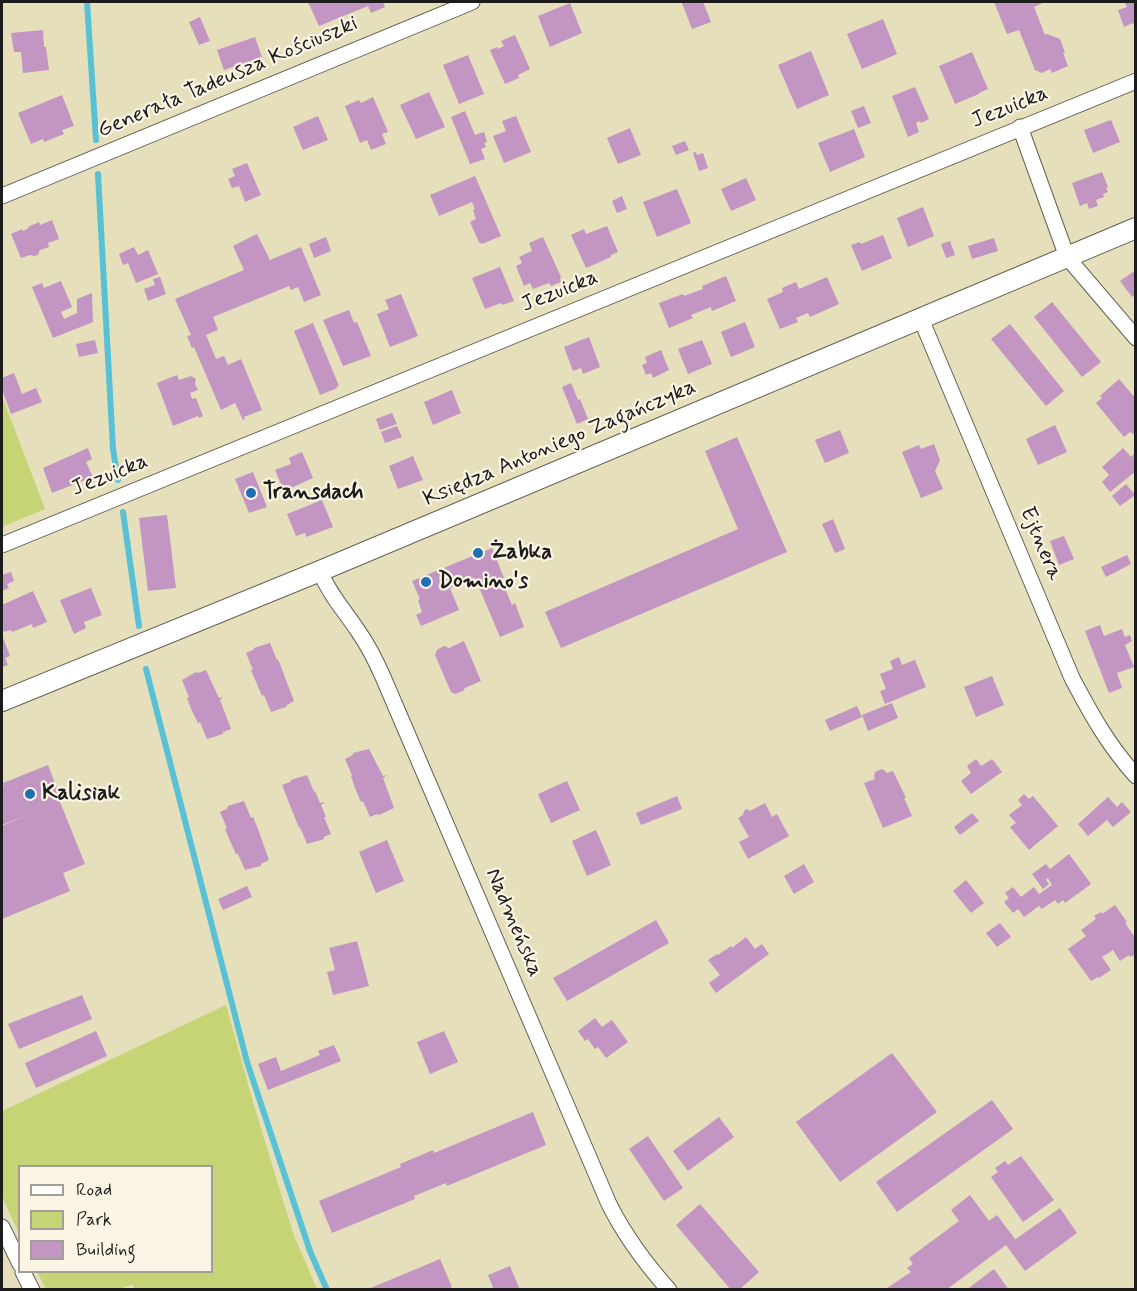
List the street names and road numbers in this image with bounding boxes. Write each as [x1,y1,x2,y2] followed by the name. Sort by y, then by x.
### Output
[94,11,362,145] street label: Generała Tadeusza Kościuszki
[968,81,1052,135] street label: Jezuicka
[518,265,602,319] street label: Jezuicka
[420,375,700,513] street label: Księdza Antoniego Zagańczyka
[68,449,152,503] street label: Jezuicka
[1013,503,1067,585] street label: Ejtnera
[478,865,548,981] street label: Nadmeńska

